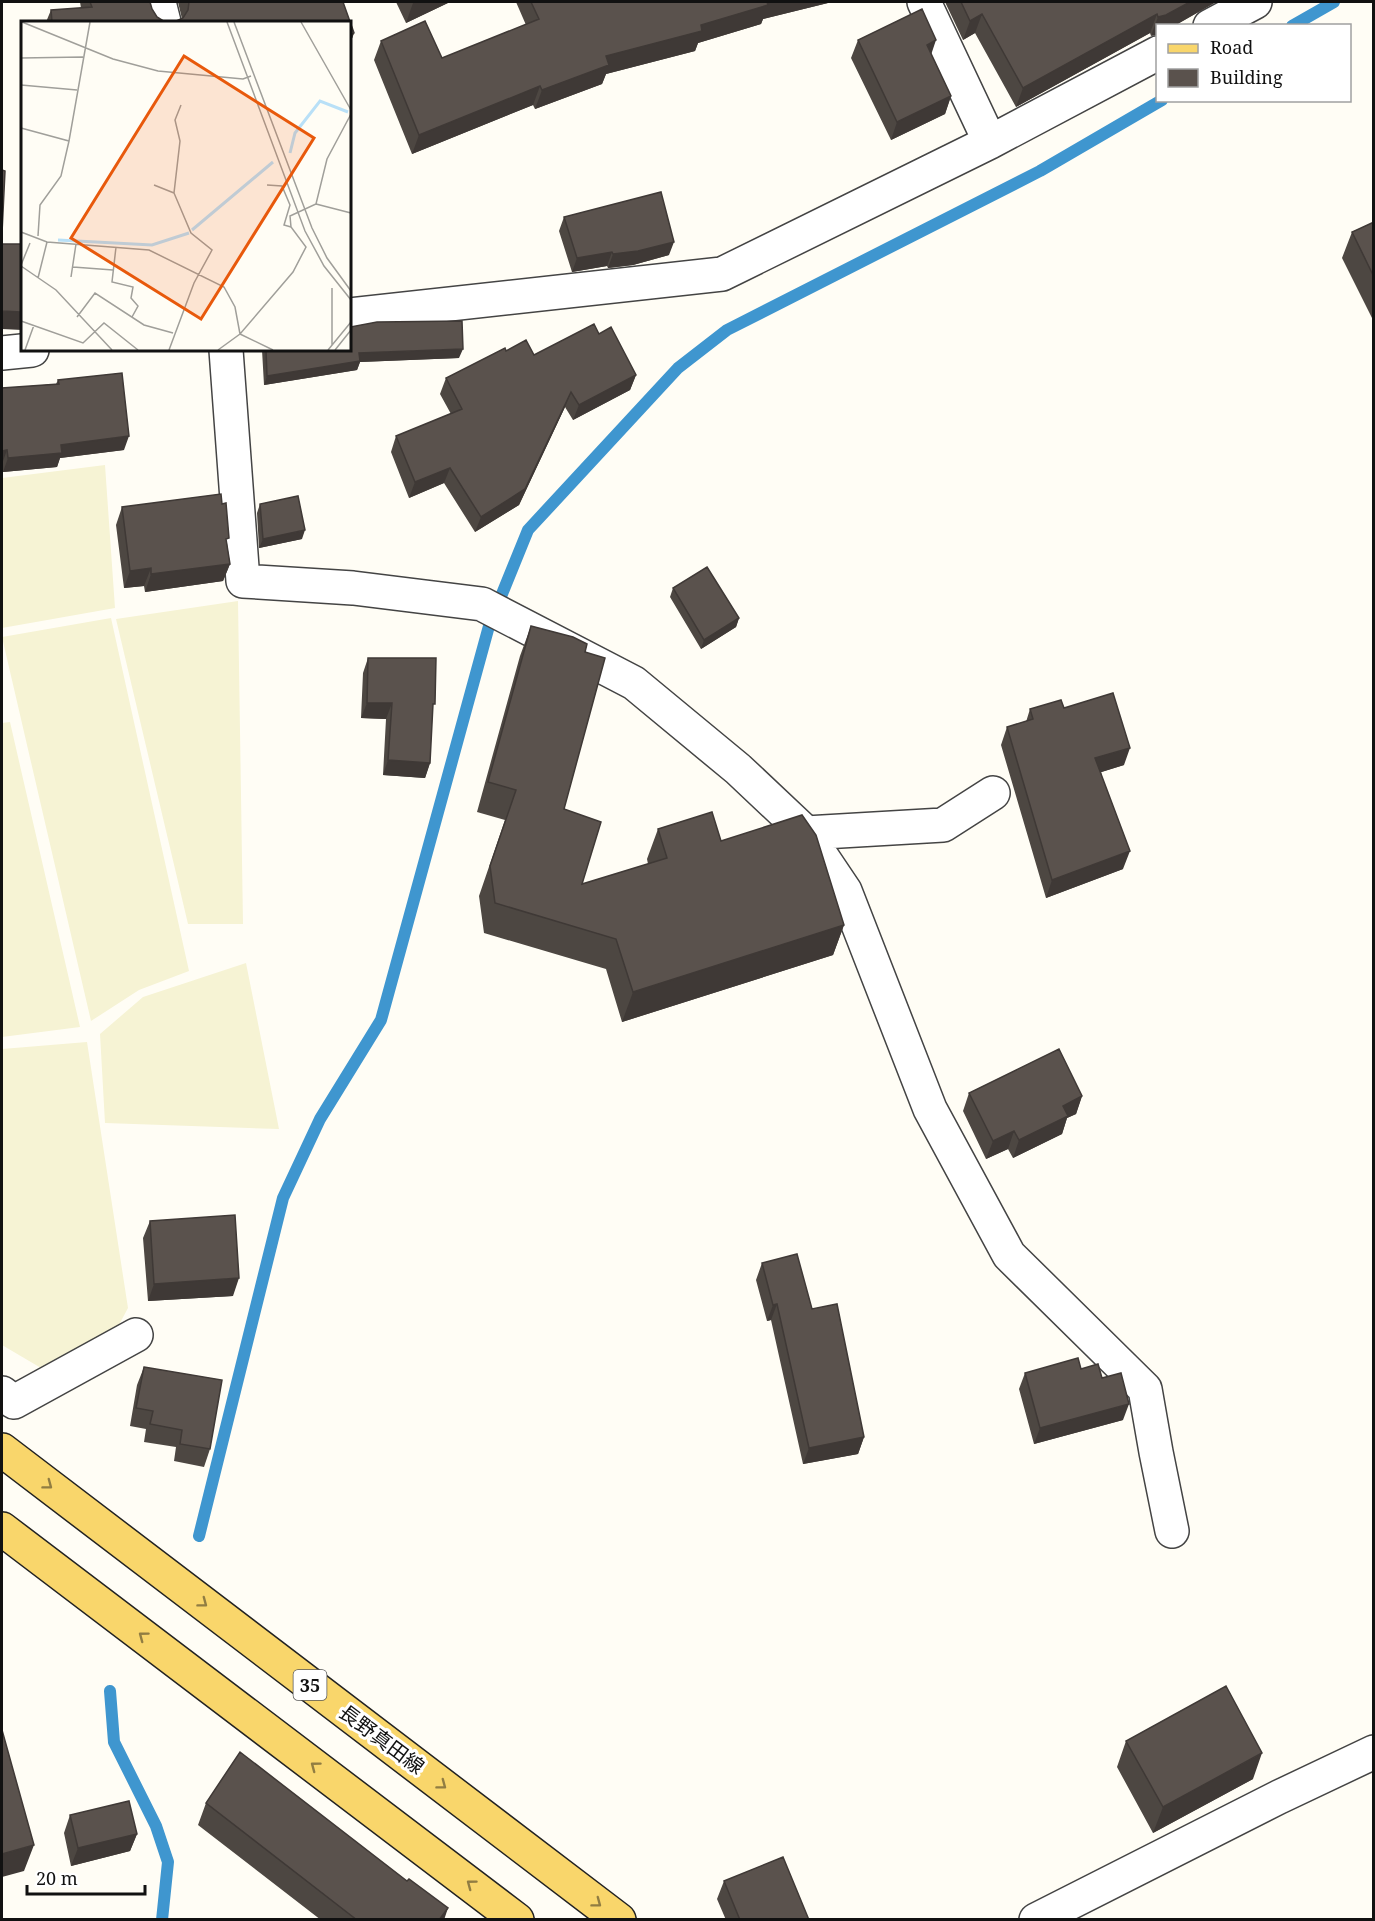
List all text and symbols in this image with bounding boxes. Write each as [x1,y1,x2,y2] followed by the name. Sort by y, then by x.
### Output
[21,21,351,351] inset map
[1156,24,1351,102] legend
[1210,35,1253,59] text: Road
[1210,65,1283,89] text: Building
[41,1478,52,1489] one-way arrow
[197,1596,208,1607] one-way arrow
[139,1632,150,1643] one-way arrow
[294,1670,326,1700] road number: 35
[334,1698,430,1780] street label: 長野真田線
[311,1762,322,1773] one-way arrow
[435,1778,446,1789] one-way arrow
[27,1858,146,1896] scale bar
[36,1866,78,1890] text: 20 m
[466,1880,477,1891] one-way arrow
[591,1896,602,1907] one-way arrow

